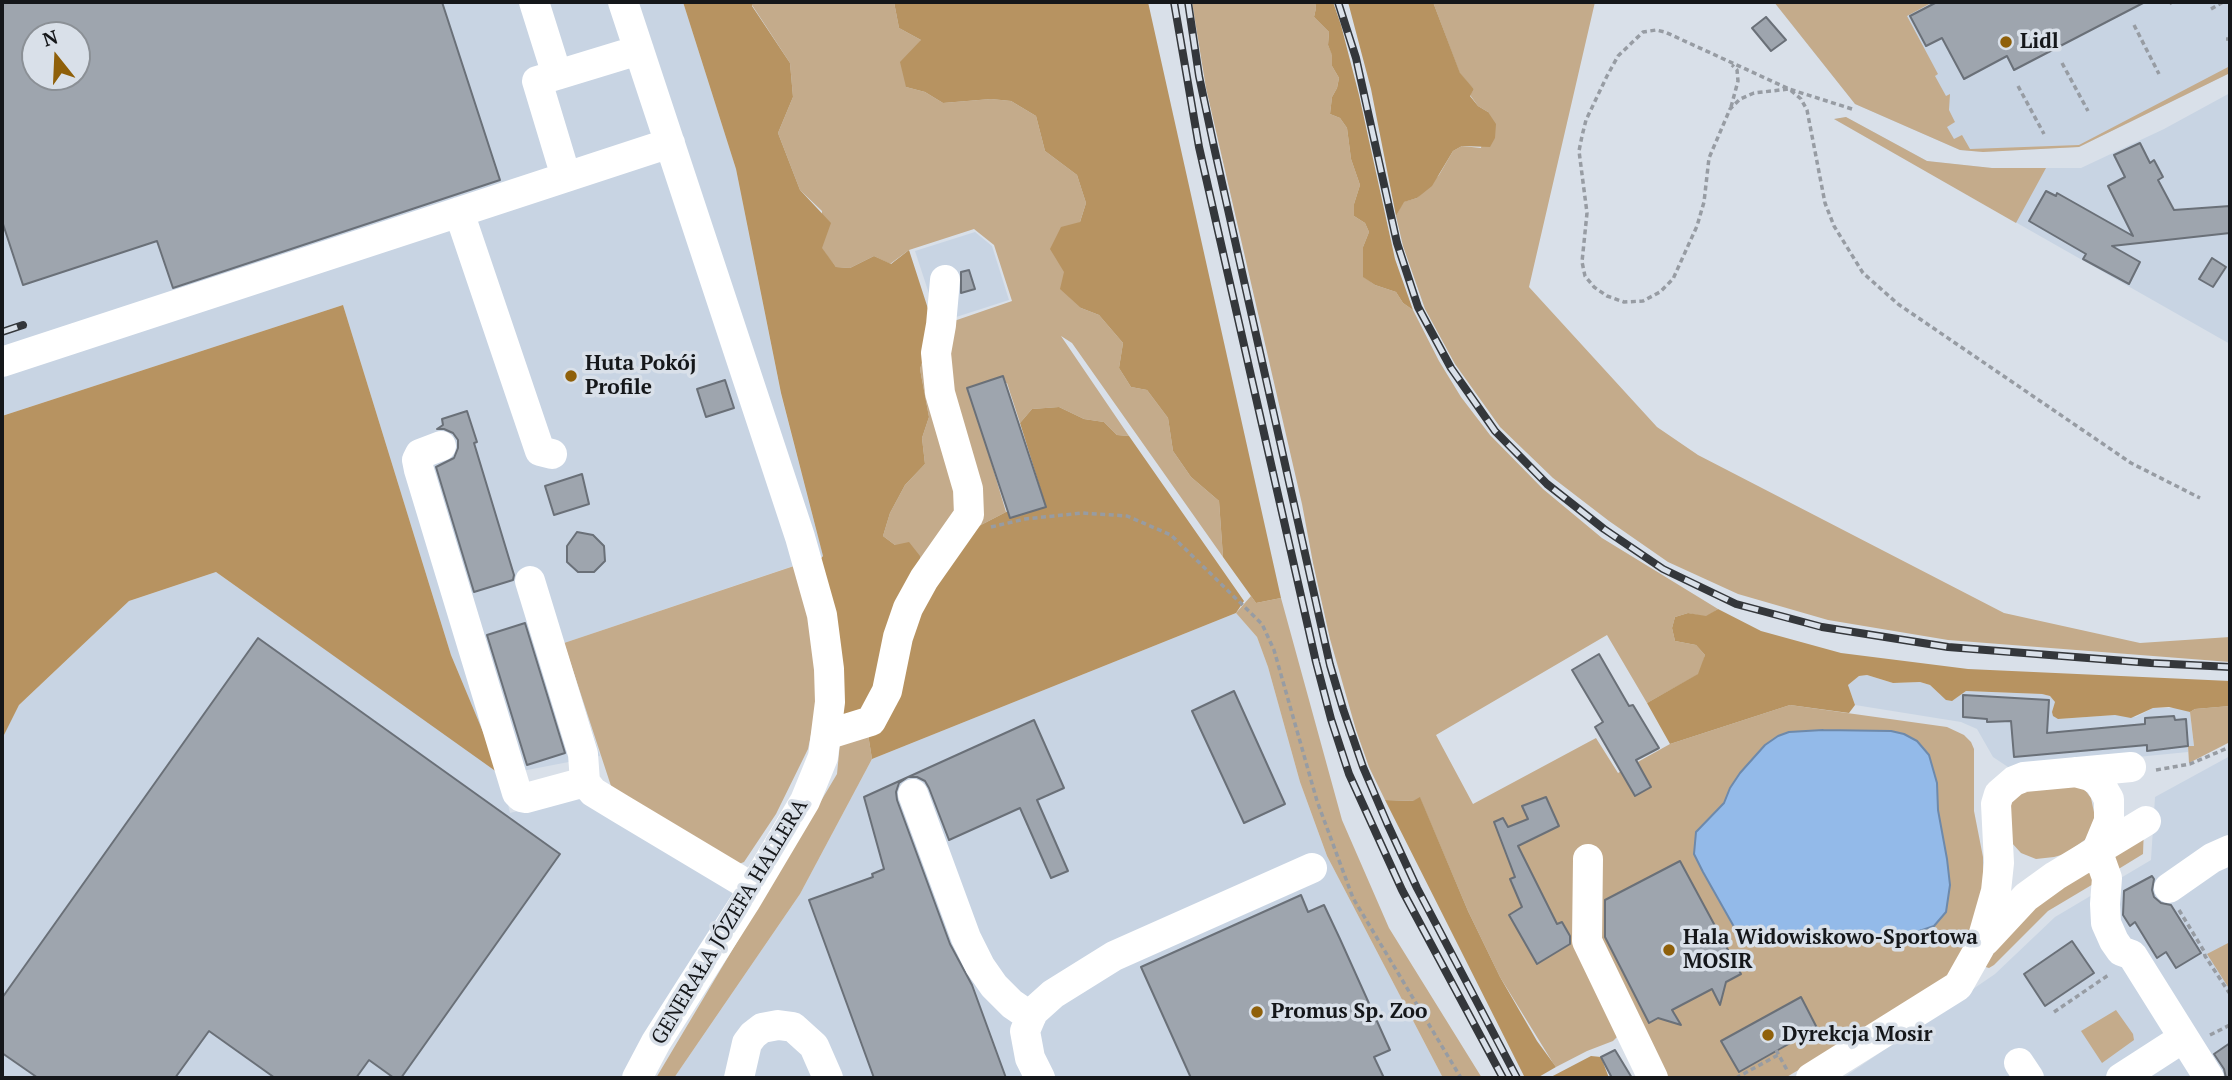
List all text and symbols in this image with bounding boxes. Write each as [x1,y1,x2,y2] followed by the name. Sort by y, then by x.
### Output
[21,21,91,91] north arrow
[39,23,61,52] text: N
[2020,29,2059,55] place label: Lidl
[1998,34,2014,50] marker: Lidl
[585,351,696,401] place label: Huta Pokój Profile
[563,368,579,384] marker: Huta Pokój Profile
[647,795,813,1049] street label: GENERAŁA JÓZEFA HALLERA
[1683,925,1978,975] place label: Hala Widowiskowo-Sportowa MOSIR
[1661,942,1677,958] marker: Hala Widowiskowo-Sportowa MOSIR
[1271,999,1428,1025] place label: Promus Sp. Zoo
[1249,1004,1265,1020] marker: Promus Sp. Zoo
[1782,1022,1933,1048] place label: Dyrekcja Mosir
[1760,1027,1776,1043] marker: Dyrekcja Mosir

